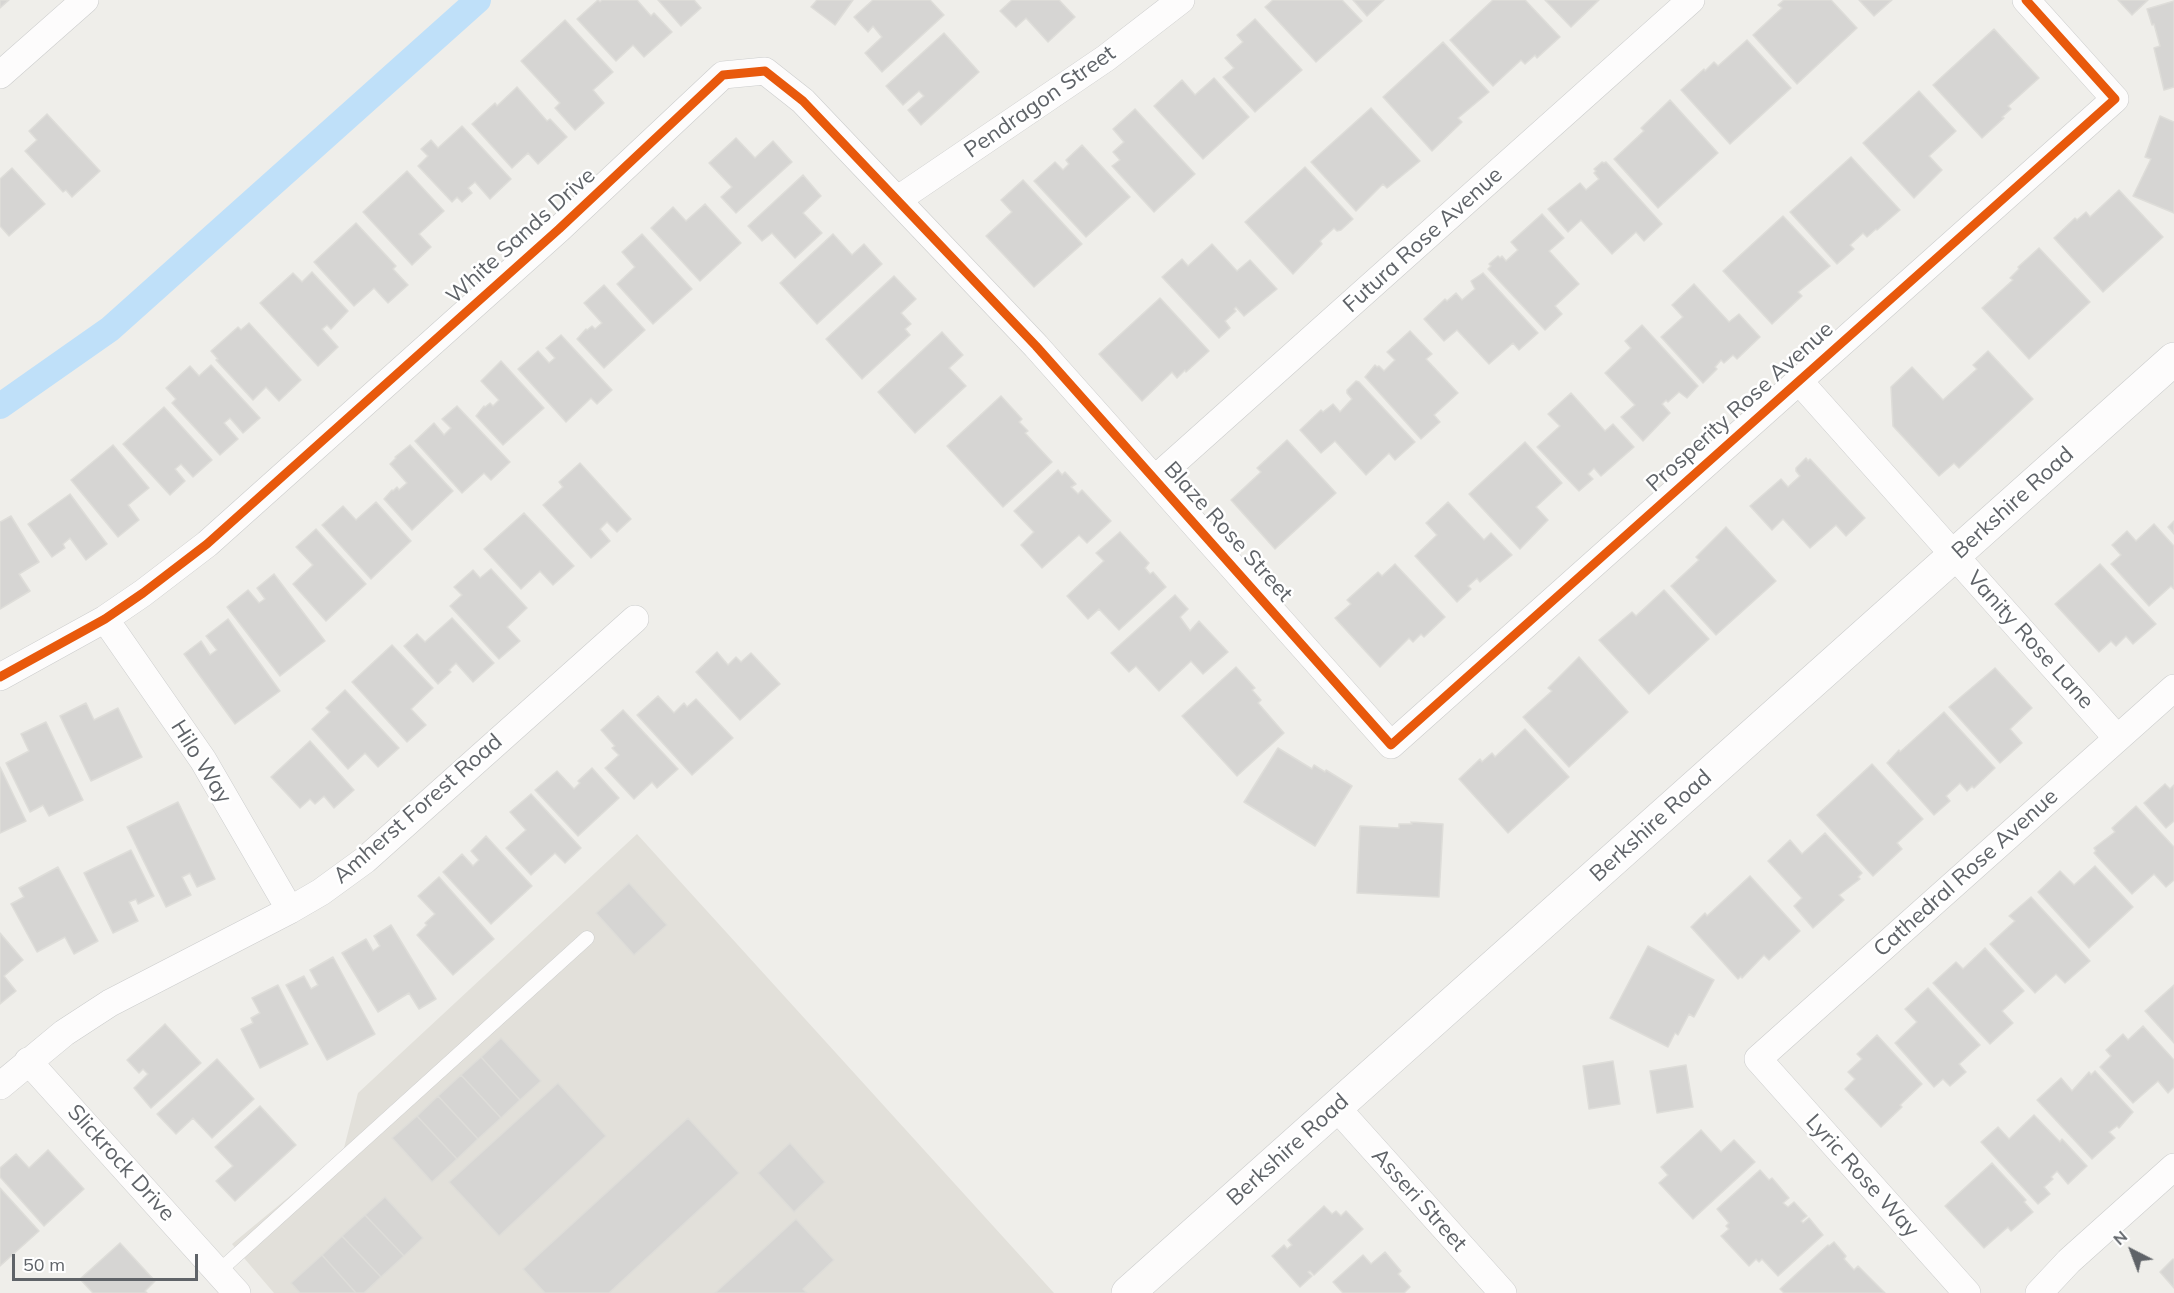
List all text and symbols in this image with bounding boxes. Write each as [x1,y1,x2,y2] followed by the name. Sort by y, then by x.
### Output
[959,40,1121,164] street label: Pendragon Street
[441,162,601,310] street label: White Sands Drive
[1338,162,1508,318] street label: Futura Rose Avenue
[1641,316,1839,498] street label: Prosperity Rose Avenue
[1947,441,2079,565] street label: Berkshire Road
[1158,457,1298,607] street label: Blaze Rose Street
[1961,565,2099,715] street label: Vanity Rose Lane
[165,715,237,809] street label: Hilo Way
[328,729,508,889] street label: Amherst Forest Road
[1585,764,1717,888] street label: Berkshire Road
[1869,783,2063,963] street label: Cathedral Rose Avenue
[1222,1088,1354,1212] street label: Berkshire Road
[62,1099,180,1227] street label: Slickrock Drive
[1800,1109,1924,1243] street label: Lyric Rose Way
[1366,1143,1472,1257] street label: Asseri Street
[2102,1221,2162,1281] north arrow
[2109,1226,2131,1249] text: N
[15,1242,201,1280] scale bar
[23,1253,65,1276] text: 50 m

